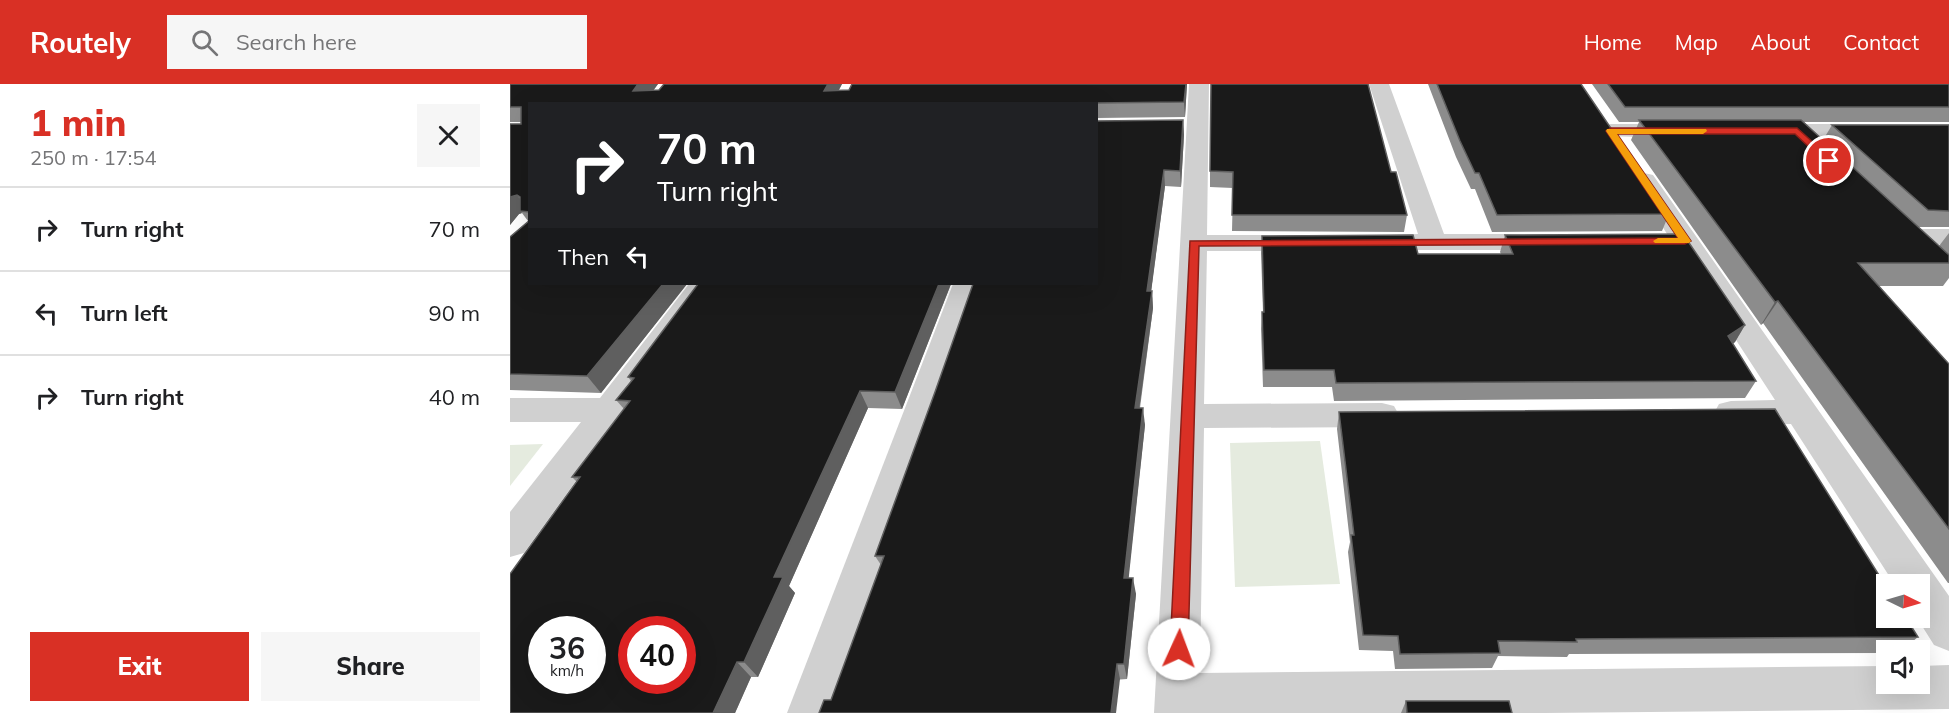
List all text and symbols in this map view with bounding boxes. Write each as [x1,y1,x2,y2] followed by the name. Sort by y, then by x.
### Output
[167,15,587,69] search box
[30,25,131,60] text: Routely
[188,26,221,59] icon: search
[236,28,357,56] text: Search here
[1584,29,1642,55] text: Home
[1675,29,1718,55] text: Map
[1751,29,1810,55] text: About
[1843,29,1919,55] text: Contact
[30,100,126,145] text: 1 min
[417,104,480,167] button: close
[657,122,757,175] text: 70 m
[558,126,636,204] icon: right
[1803,135,1854,186] pin
[1812,144,1845,177] icon: arrive
[30,145,156,170] text: 250 m · 17:54
[657,174,777,208] text: Turn right
[30,213,63,246] icon: right
[81,215,184,243] text: Turn right
[429,215,480,243] text: 70 m
[621,240,654,273] icon: left
[558,243,609,271] text: Then
[30,297,63,330] icon: left
[81,299,168,327] text: Turn left
[429,299,480,327] text: 90 m
[30,381,63,414] icon: right
[81,383,184,411] text: Turn right
[429,383,480,411] text: 40 m
[1876,574,1930,628] north arrow
[1876,574,1930,694] map controls
[618,616,696,694] speed limit sign: 40
[1147,617,1211,681] position arrow
[549,629,585,667] text: 36
[30,632,249,701] button: Exit
[261,632,480,701] button: Share
[1876,640,1930,694] button: sound
[550,661,584,680] text: km/h

